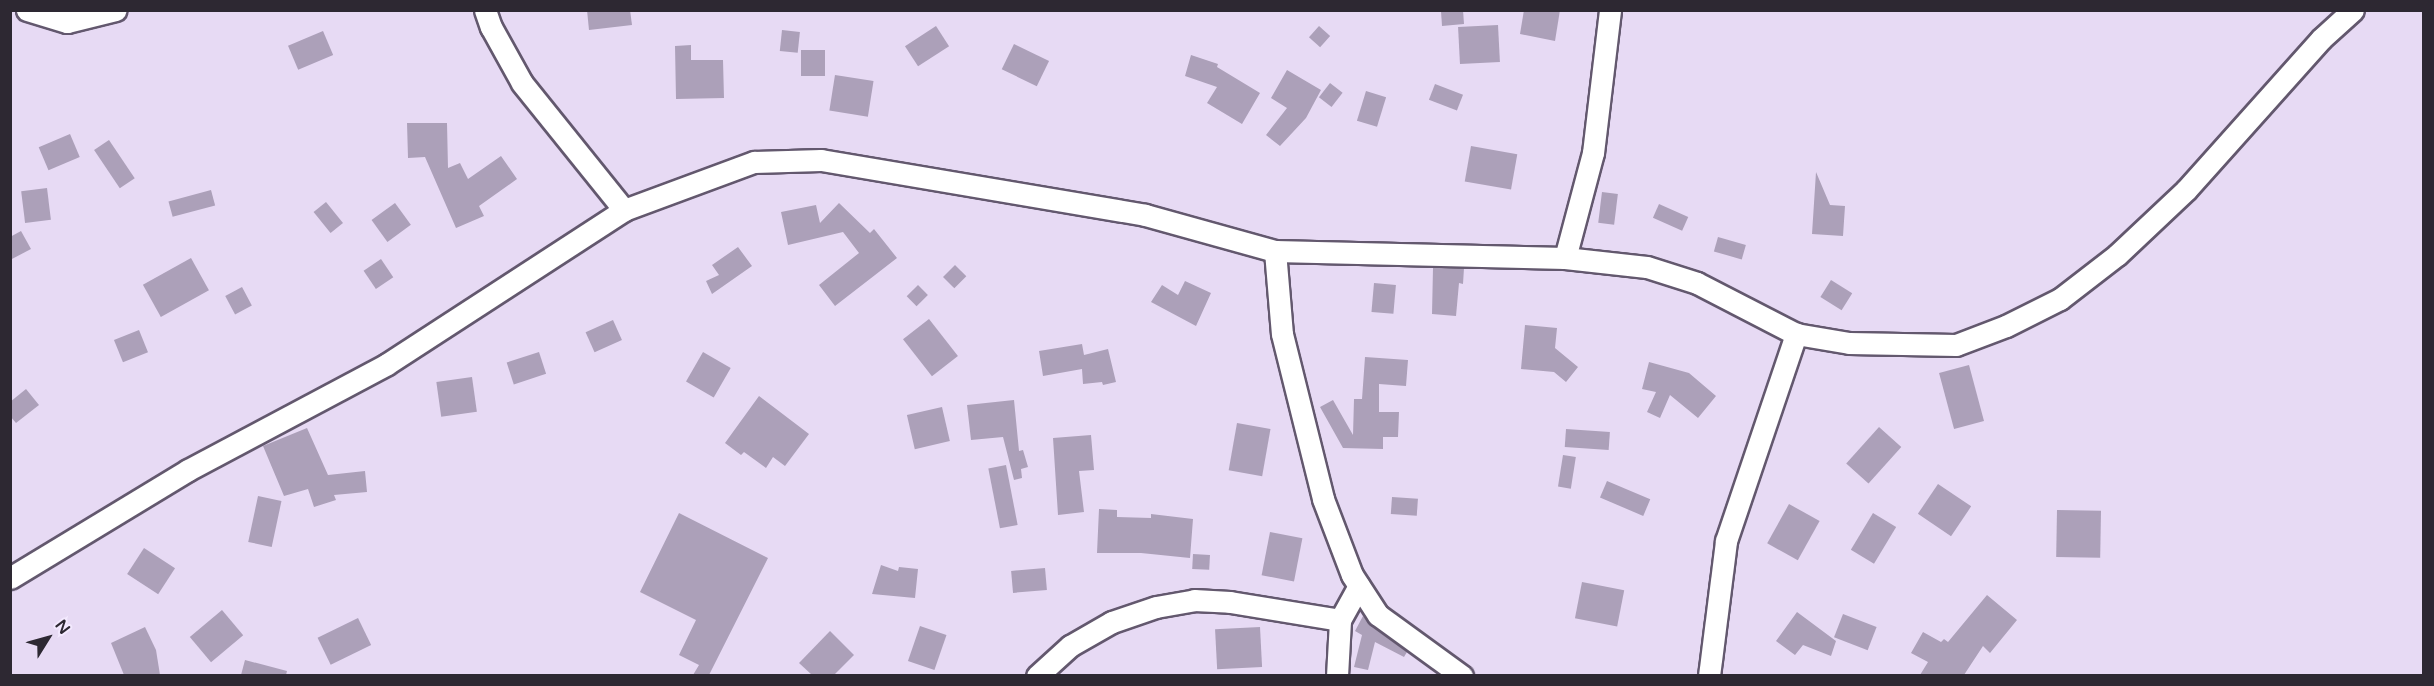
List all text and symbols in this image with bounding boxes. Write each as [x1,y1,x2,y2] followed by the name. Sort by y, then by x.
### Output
[18,608,78,668] north arrow
[51,616,74,638] text: N

